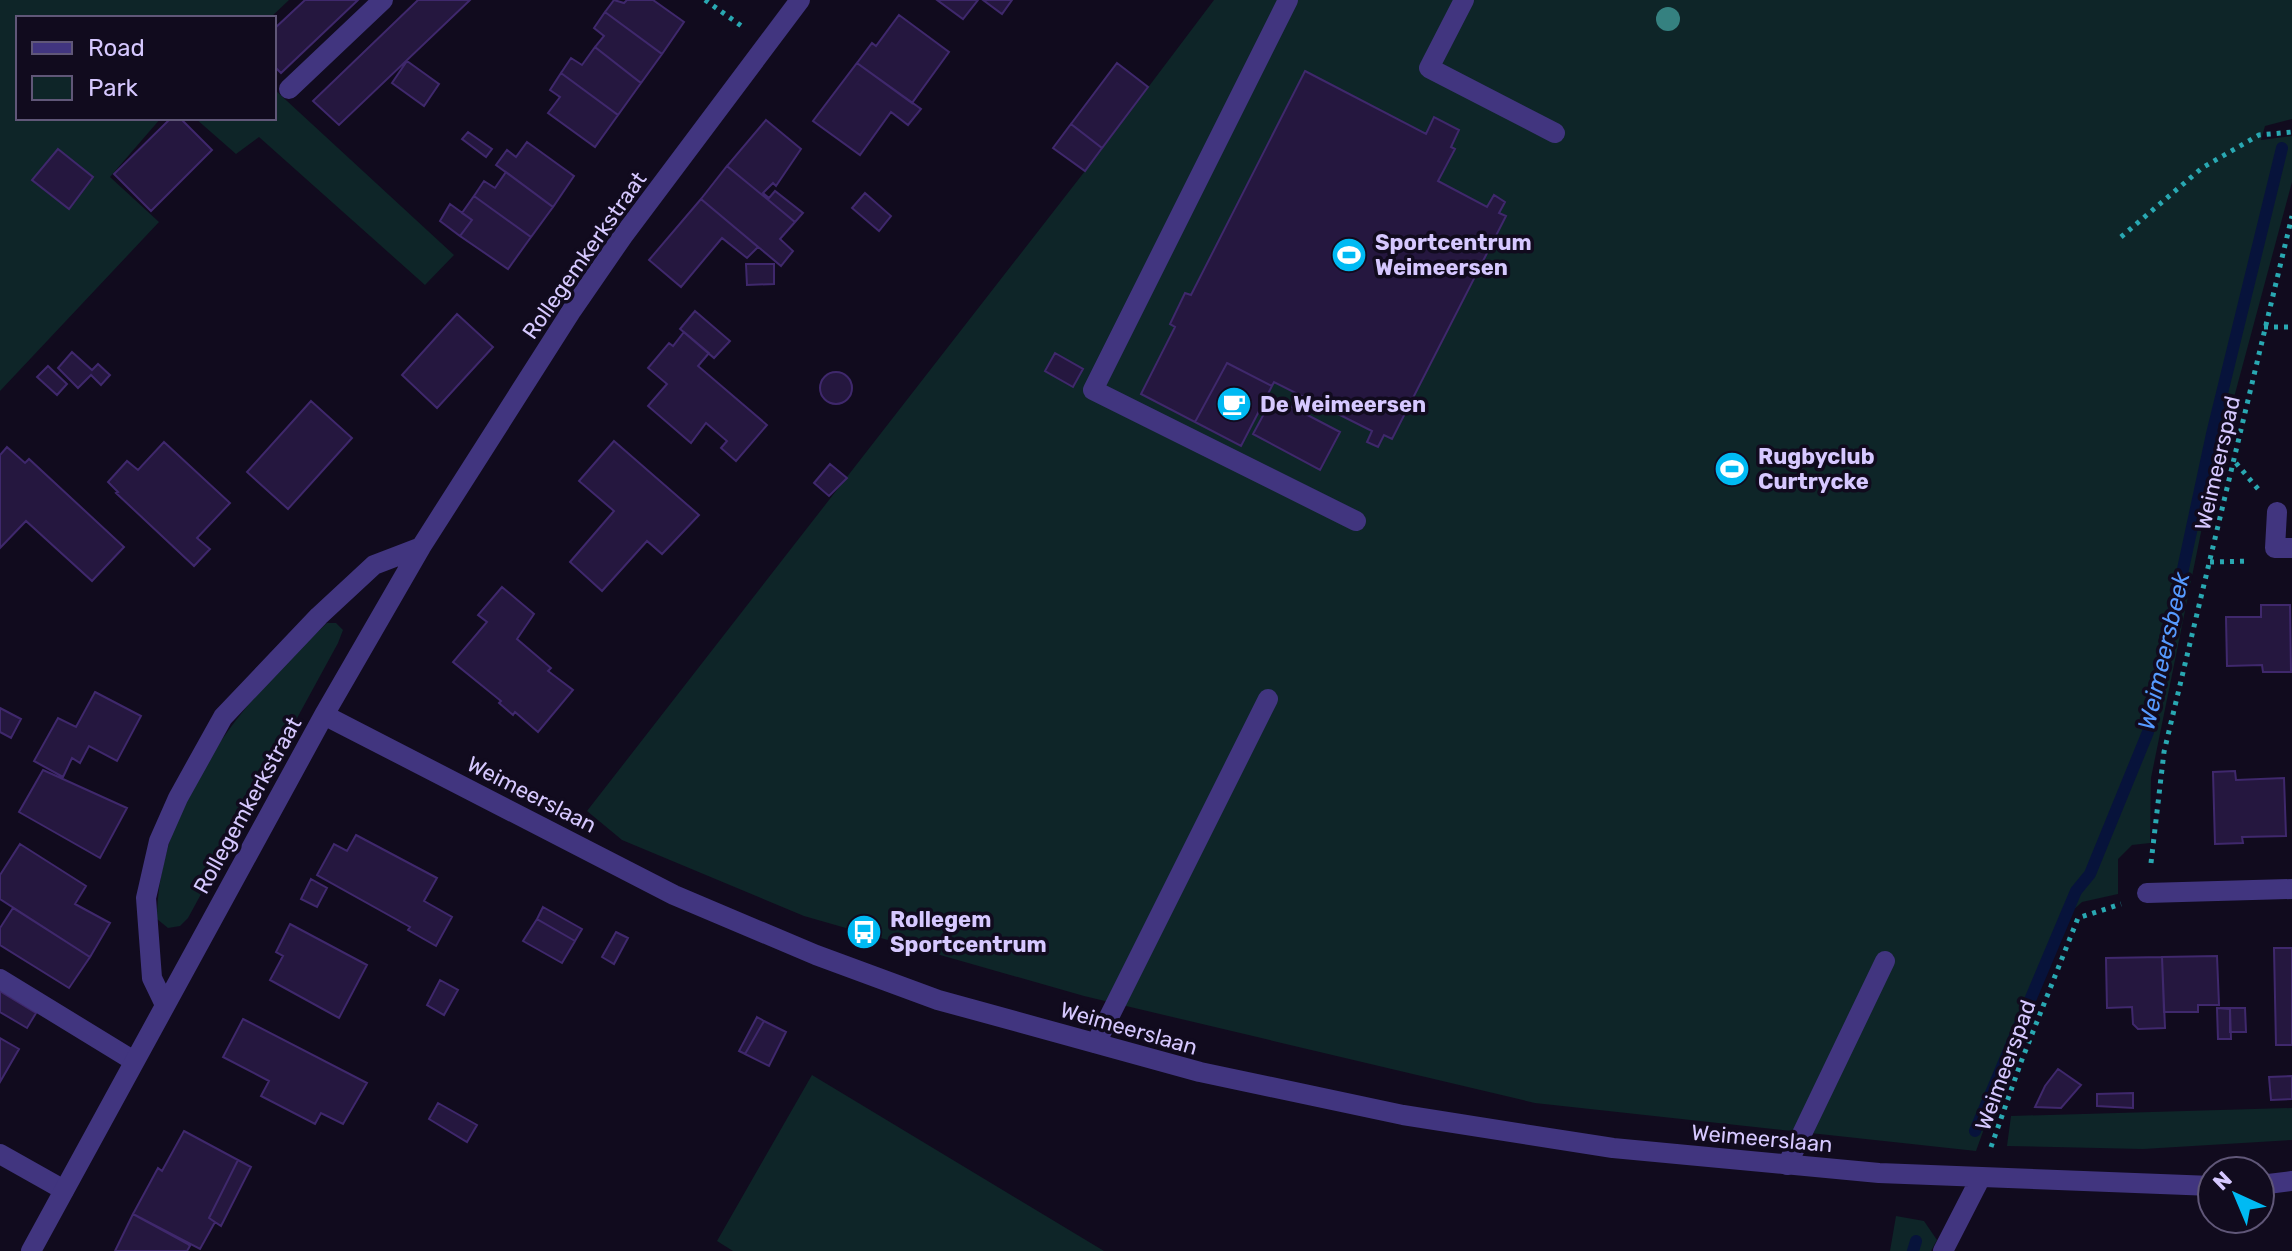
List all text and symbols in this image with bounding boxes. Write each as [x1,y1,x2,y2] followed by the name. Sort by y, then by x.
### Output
[16,16,276,120] legend
[88,34,145,62] text: Road
[88,74,139,102] text: Park
[516,166,653,344] street label: Rollegemkerkstraat
[1375,229,1532,281] place label: Sportcentrum Weimeersen
[1330,236,1368,274] sports icon: Sportcentrum Weimeersen
[1215,385,1253,423] cafe icon: De Weimeersen
[1260,391,1426,418] place label: De Weimeersen
[2189,393,2246,533] street label: Weimeerspad
[1758,443,1875,495] place label: Rugbyclub Curtrycke
[1713,450,1751,488] sports icon: Rugbyclub Curtrycke
[2132,569,2196,733] water label: Weimeersbeek
[188,712,308,899] street label: Rollegemkerkstraat
[463,750,601,839] street label: Weimeerslaan
[890,906,1047,958] place label: Rollegem Sportcentrum
[845,913,883,951] bus stop icon: Rollegem Sportcentrum
[1057,996,1201,1061] street label: Weimeerslaan
[1969,996,2042,1134] street label: Weimeerspad
[1690,1119,1834,1158] street label: Weimeerslaan
[2196,1155,2276,1235] north arrow
[2207,1166,2238,1196] text: N

